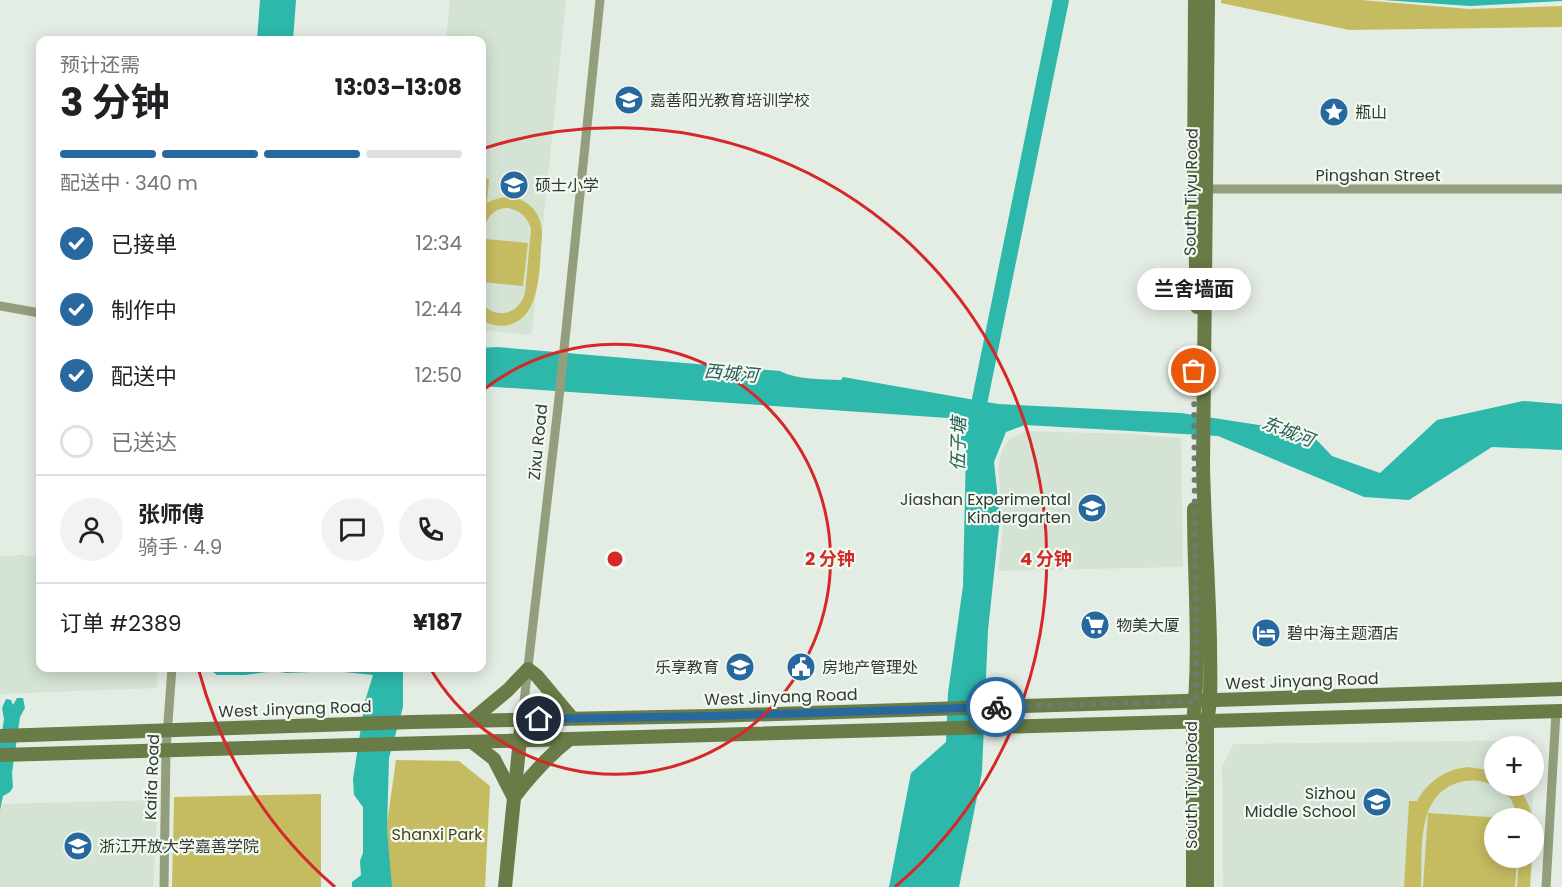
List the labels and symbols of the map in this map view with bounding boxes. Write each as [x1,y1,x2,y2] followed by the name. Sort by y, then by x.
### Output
[613,84,645,116] school or university icon: 嘉善阳光教育培训学校
[650,89,810,112] place label: 嘉善阳光教育培训学校
[1318,96,1350,128] place icon: 瓶山
[1355,101,1387,124] place label: 瓶山
[1178,128,1204,256] street label: South Tiyu Road
[1315,164,1441,187] street label: Pingshan Street
[498,169,530,201] school or university icon: 硕士小学
[535,174,599,197] place label: 硕士小学
[1137,269,1251,311] callout: 兰舍墙面
[1168,345,1219,396] pin
[703,358,762,388] water label: 西城河
[523,403,553,481] street label: Zixu Road
[1258,410,1320,453] water label: 东城河
[945,414,971,471] water label: 伍子塘
[900,488,1071,529] place label: Jiashan Experimental Kindergarten
[1076,492,1108,524] school or university icon: Jiashan Experimental Kindergarten
[805,546,855,571] text: 2 分钟
[1020,546,1072,571] text: 4 分钟
[605,549,625,569] centre of rings
[1079,609,1111,641] supermarket icon: 物美大厦
[1116,614,1180,637] place label: 物美大厦
[1250,617,1282,649] hotel icon: 碧中海主题酒店
[1287,622,1399,645] place label: 碧中海主题酒店
[724,651,756,683] school or university icon: 乐享教育
[785,651,817,683] public building icon: 房地产管理处
[655,656,719,679] place label: 乐享教育
[822,656,918,679] place label: 房地产管理处
[1225,667,1379,695] street label: West Jinyang Road
[966,677,1026,737] courier
[704,683,858,711] street label: West Jinyang Road
[513,693,564,744] pin
[218,695,372,723] street label: West Jinyang Road
[1180,721,1203,849] street label: South Tiyu Road
[139,733,165,821] street label: Kaifa Road
[1245,782,1356,823] place label: Sizhou Middle School
[1361,786,1393,818] school or university icon: Sizhou Middle School
[392,823,483,846] park label: Shanxi Park
[62,830,94,862] school or university icon: 浙江开放大学嘉善学院
[99,835,259,858] place label: 浙江开放大学嘉善学院

